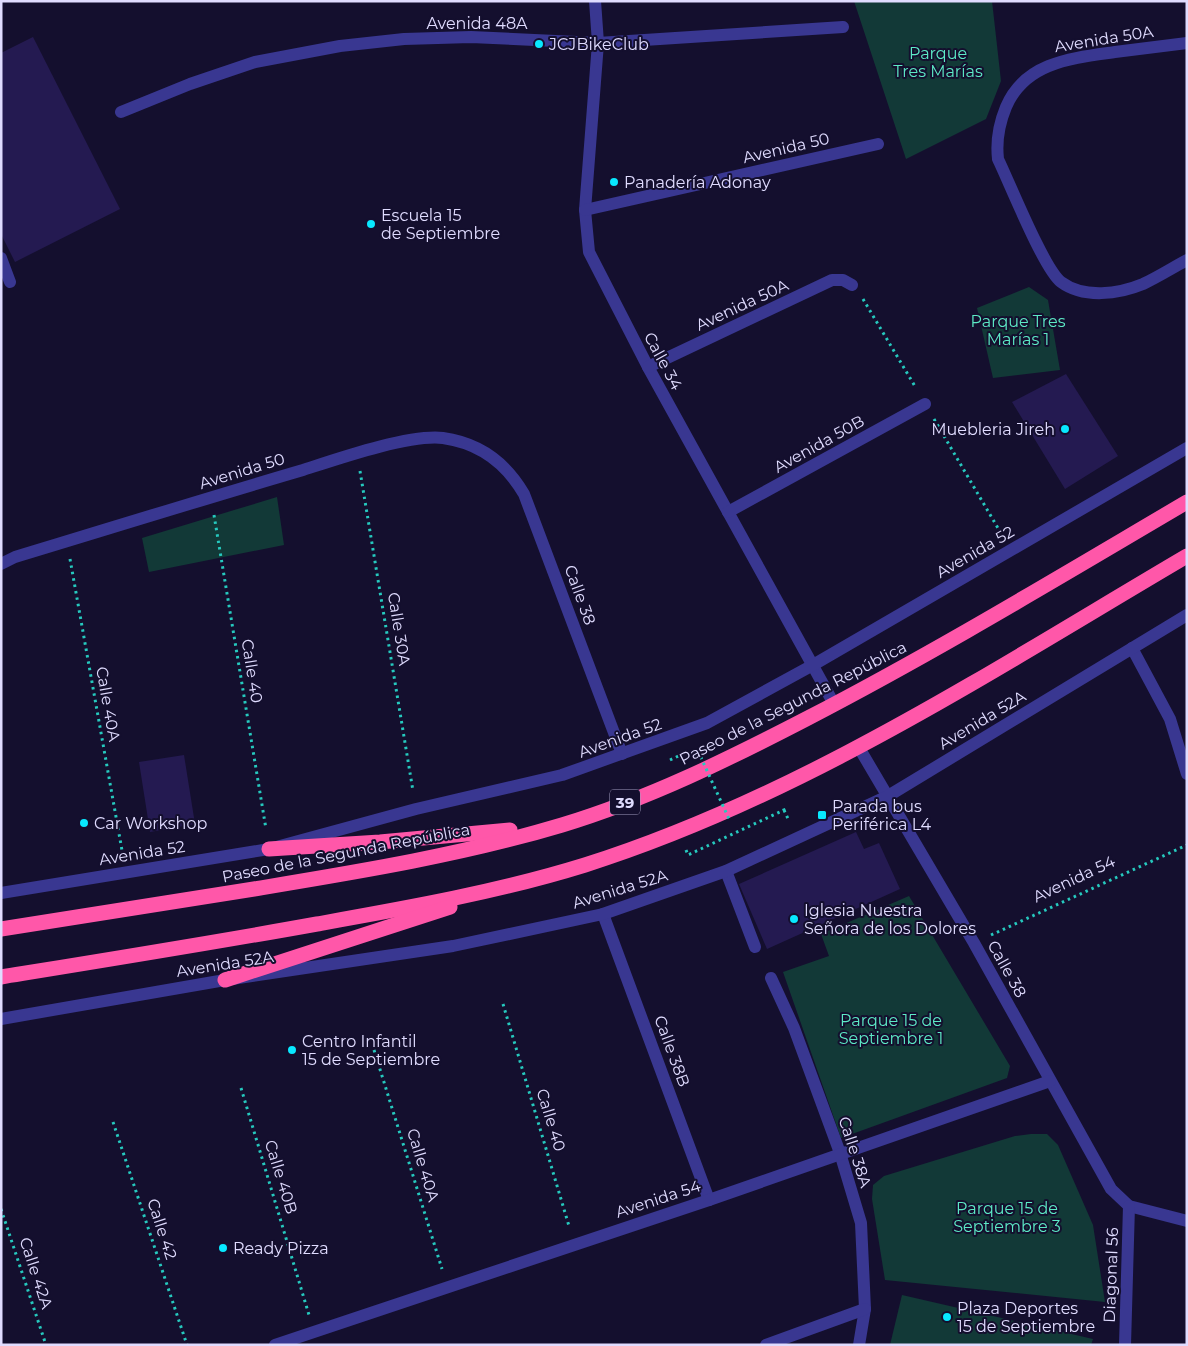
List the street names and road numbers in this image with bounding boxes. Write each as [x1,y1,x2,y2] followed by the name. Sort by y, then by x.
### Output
[426,14,528,33] street label: Avenida 48A
[1053,22,1155,56] street label: Avenida 50A
[741,129,831,167] street label: Avenida 50
[693,275,792,335] street label: Avenida 50A
[640,329,686,394] street label: Calle 34
[770,411,868,477] street label: Avenida 50B
[197,449,287,493] street label: Avenida 50
[933,522,1017,582] street label: Avenida 52
[560,562,600,628] street label: Calle 38
[384,591,414,668] street label: Calle 30A
[676,637,910,769] street label: Paseo de la Segunda República
[238,638,266,704] street label: Calle 40
[92,665,124,743] street label: Calle 40A
[935,686,1029,753] street label: Avenida 52A
[576,714,664,762] street label: Avenida 52
[610,790,640,814] road number: 39
[220,820,472,886] street label: Paseo de la Segunda República
[98,837,186,869] street label: Avenida 52
[1030,852,1118,906] street label: Avenida 54
[570,865,670,912] street label: Avenida 52A
[984,937,1030,1001] street label: Calle 38
[175,947,276,981] street label: Avenida 52A
[650,1013,694,1089] street label: Calle 38B
[533,1086,569,1154] street label: Calle 40
[835,1114,876,1191] street label: Calle 38A
[403,1126,443,1204] street label: Calle 40A
[261,1138,301,1216] street label: Calle 40B
[613,1176,703,1222] street label: Avenida 54
[143,1196,181,1262] street label: Calle 42
[1100,1227,1122,1323] street label: Diagonal 56
[15,1235,57,1312] street label: Calle 42A

